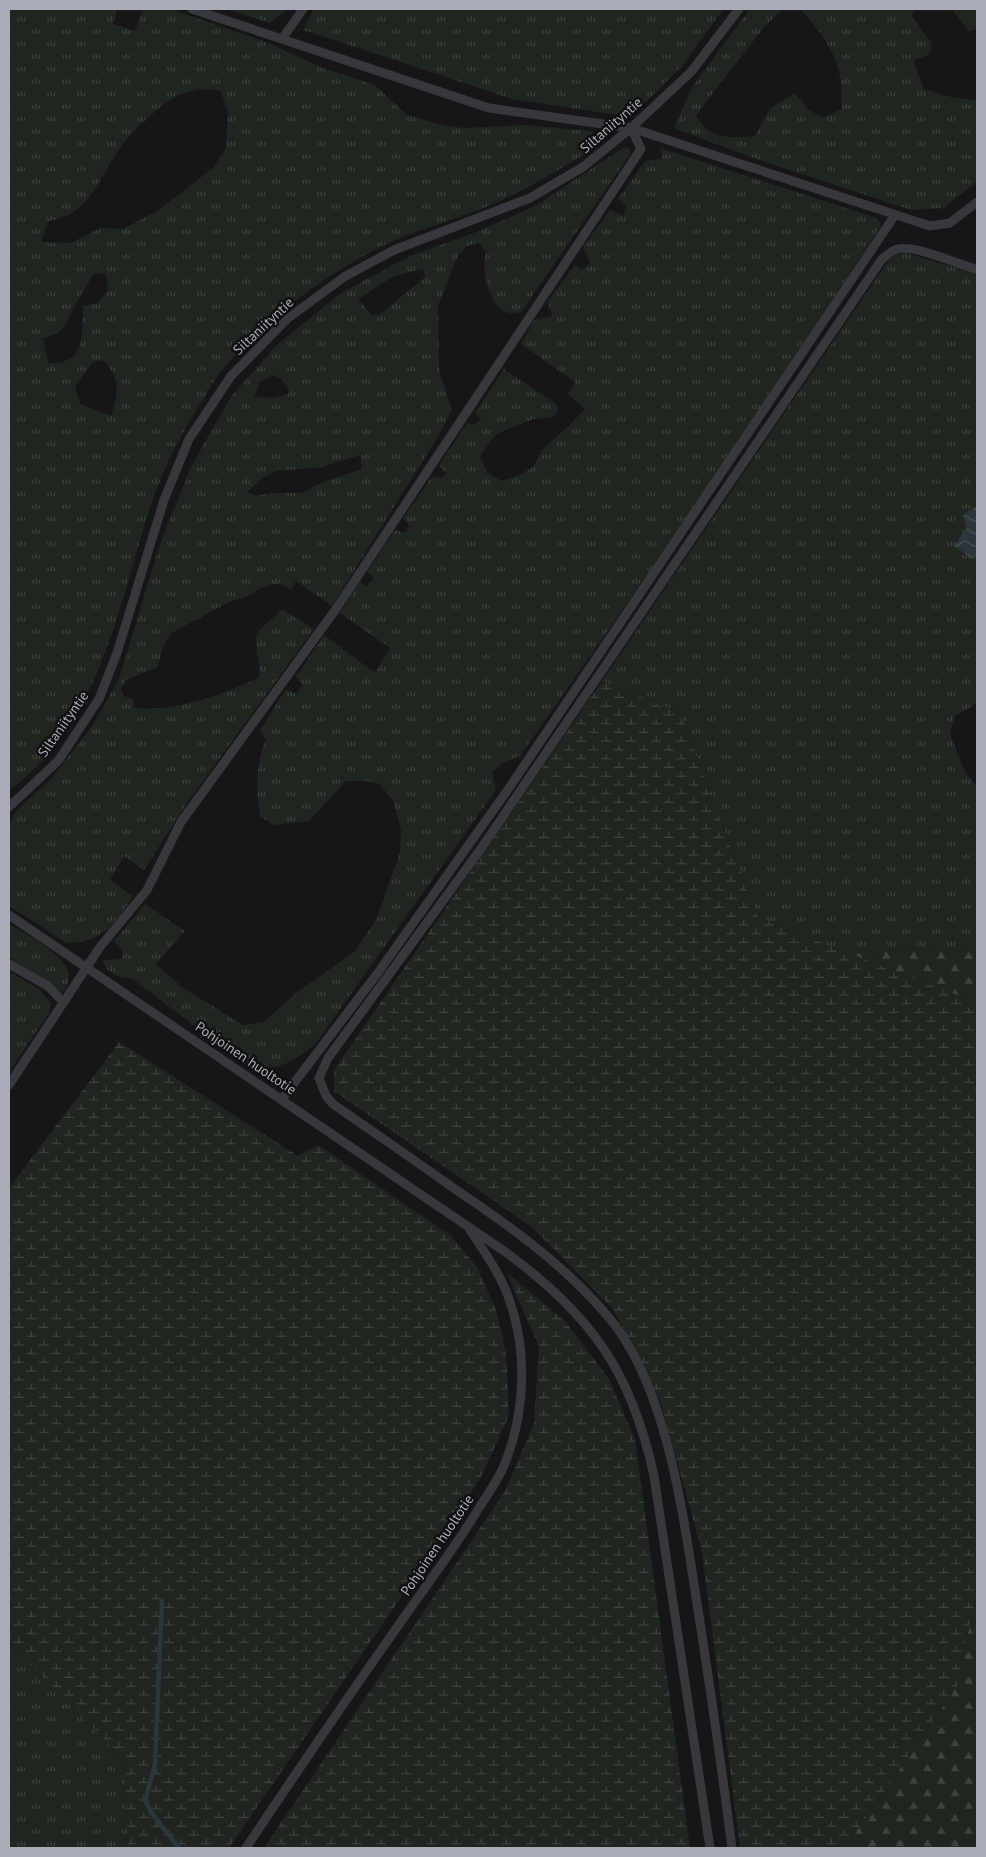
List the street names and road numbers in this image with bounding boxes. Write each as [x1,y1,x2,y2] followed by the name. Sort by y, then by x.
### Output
[576,93,646,157] street label: Siltaniityntie
[229,293,297,359] street label: Siltaniityntie
[34,687,92,761] street label: Siltaniityntie
[192,1018,300,1098] street label: Pohjoinen huoltotie
[397,1491,477,1599] street label: Pohjoinen huoltotie

